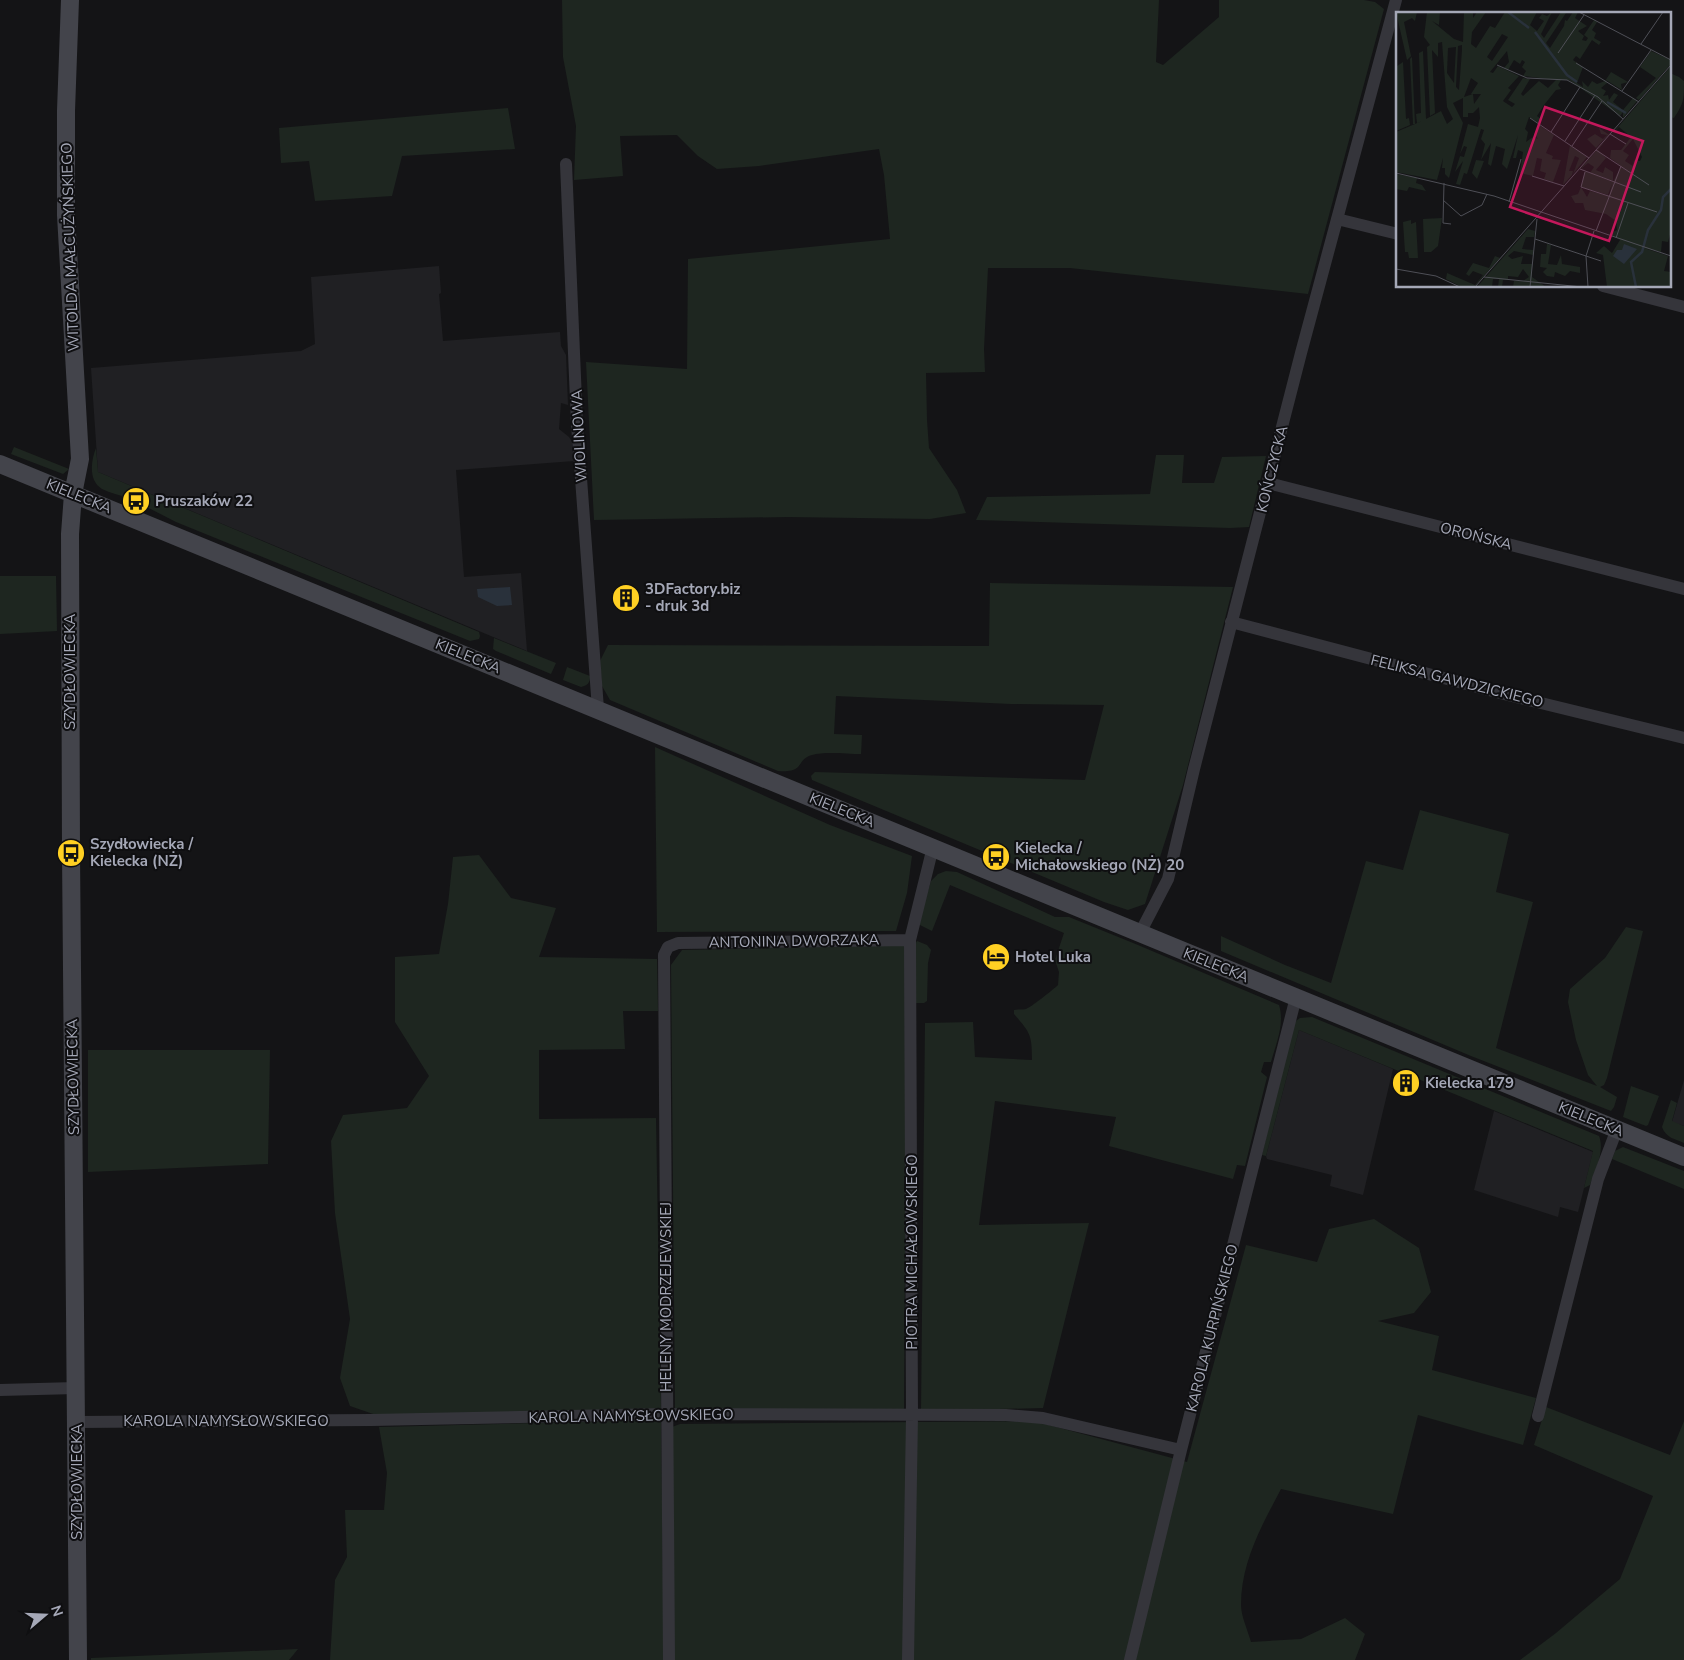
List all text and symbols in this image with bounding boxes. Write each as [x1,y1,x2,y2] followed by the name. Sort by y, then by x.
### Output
[1396,12,1672,288] inset map
[56,142,84,352] street label: WITOLDA MAŁCUŻYŃSKIEGO
[567,389,591,483] street label: WIOLINOWA
[1252,424,1292,514] street label: KOŃCZYCKA
[43,474,115,518] street label: KIELECKA
[121,486,151,516] bus stop icon: Pruszaków 22
[155,491,253,511] place label: Pruszaków 22
[1438,517,1514,555] street label: OROŃSKA
[645,579,740,616] place label: 3DFactory.biz - druk 3d
[611,583,641,613] building icon: 3DFactory.biz - druk 3d
[60,614,80,730] street label: SZYDŁOWIECKA
[432,634,504,678] street label: KIELECKA
[1369,650,1545,712] street label: FELIKSA GAWDZICKIEGO
[806,788,878,832] street label: KIELECKA
[90,834,193,871] place label: Szydłowiecka / Kielecka (NŻ)
[56,838,86,868] bus stop icon: Szydłowiecka / Kielecka (NŻ)
[1015,838,1184,875] place label: Kielecka / Michałowskiego (NŻ) 20
[981,842,1011,872] bus stop icon: Kielecka / Michałowskiego (NŻ) 20
[708,930,880,952] street label: ANTONINA DWORZAKA
[981,942,1011,972] hotel icon: Hotel Luka
[1180,943,1252,987] street label: KIELECKA
[1015,947,1091,967] place label: Hotel Luka
[62,1019,84,1135] street label: SZYDŁOWIECKA
[1391,1068,1421,1098] building icon: Kielecka 179
[1425,1073,1514,1093] place label: Kielecka 179
[1555,1097,1627,1141] street label: KIELECKA
[902,1154,922,1350] street label: PIOTRA MICHAŁOWSKIEGO
[656,1202,676,1392] street label: HELENY MODRZEJEWSKIEJ
[1181,1242,1243,1414] street label: KAROLA KURPIŃSKIEGO
[528,1404,734,1428] street label: KAROLA NAMYSŁOWSKIEGO
[123,1411,329,1431] street label: KAROLA NAMYSŁOWSKIEGO
[67,1424,87,1540] street label: SZYDŁOWIECKA
[20,1590,70,1640] north arrow
[46,1603,68,1619] text: N

